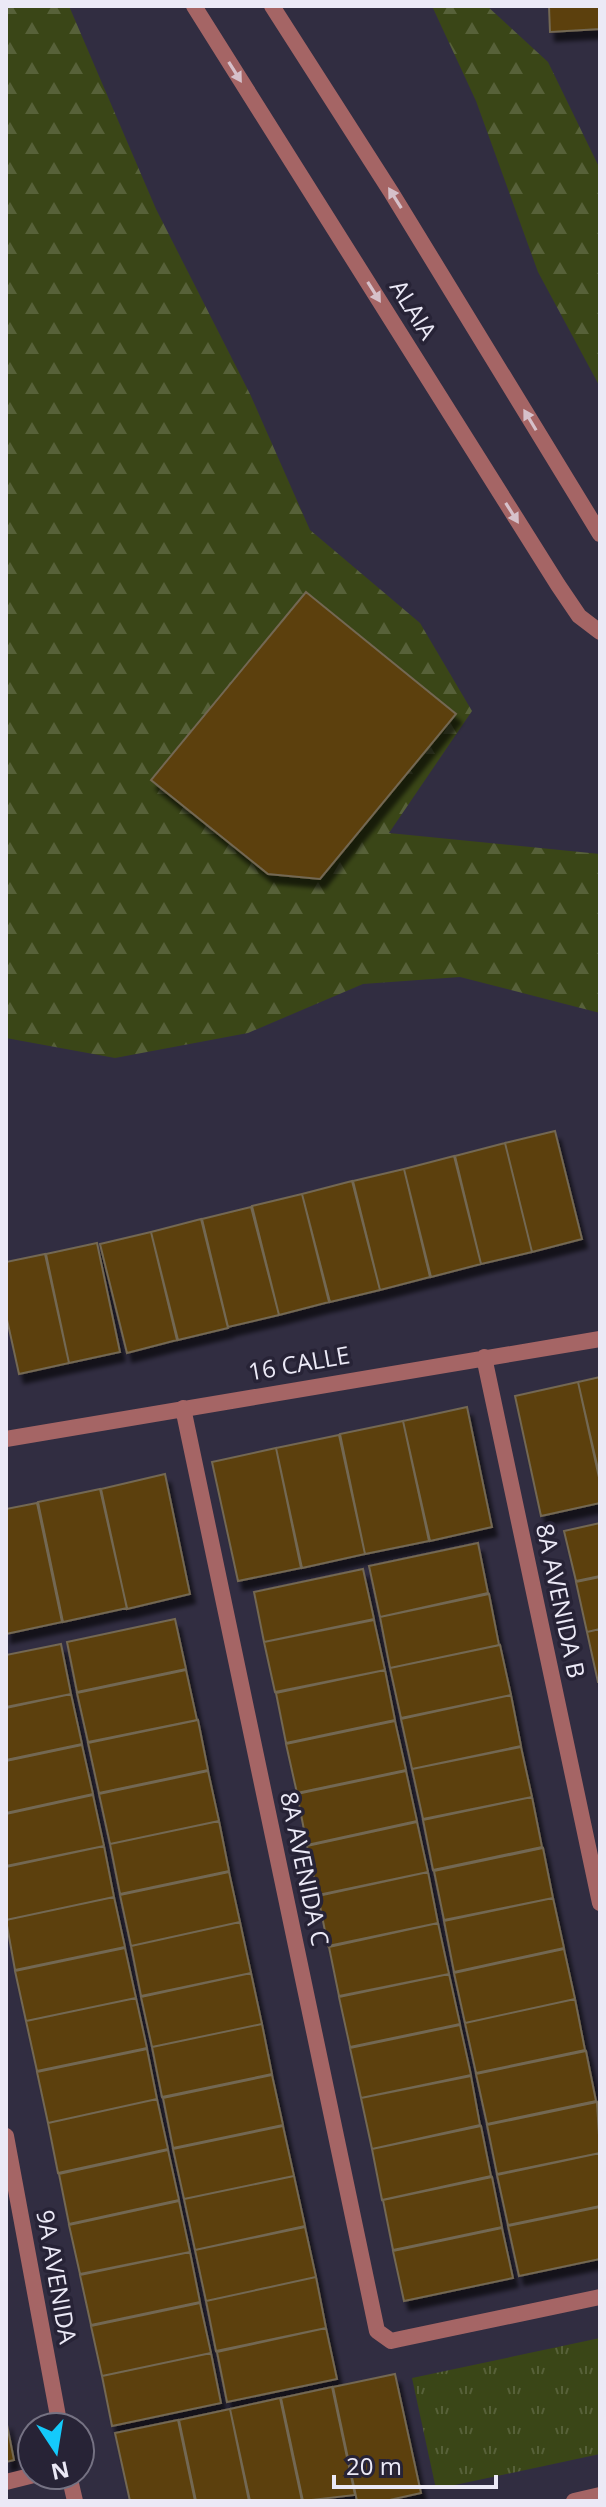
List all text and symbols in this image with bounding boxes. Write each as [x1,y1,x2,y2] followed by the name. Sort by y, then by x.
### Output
[228,61,242,83] one-way arrow
[388,187,402,209] one-way arrow
[383,273,446,346] street label: ALAIA
[366,281,380,303] one-way arrow
[524,409,538,431] one-way arrow
[504,502,519,523] one-way arrow
[245,1337,352,1388] street label: 16 CALLE
[529,1520,594,1681] street label: 8A AVENIDA B
[273,1789,338,1949] street label: 8A AVENIDA C
[29,2207,86,2347] street label: 9A AVENIDA
[16,2411,96,2491] north arrow
[334,2439,496,2489] scale bar
[346,2449,402,2482] text: 20 m
[48,2455,72,2488] text: N

